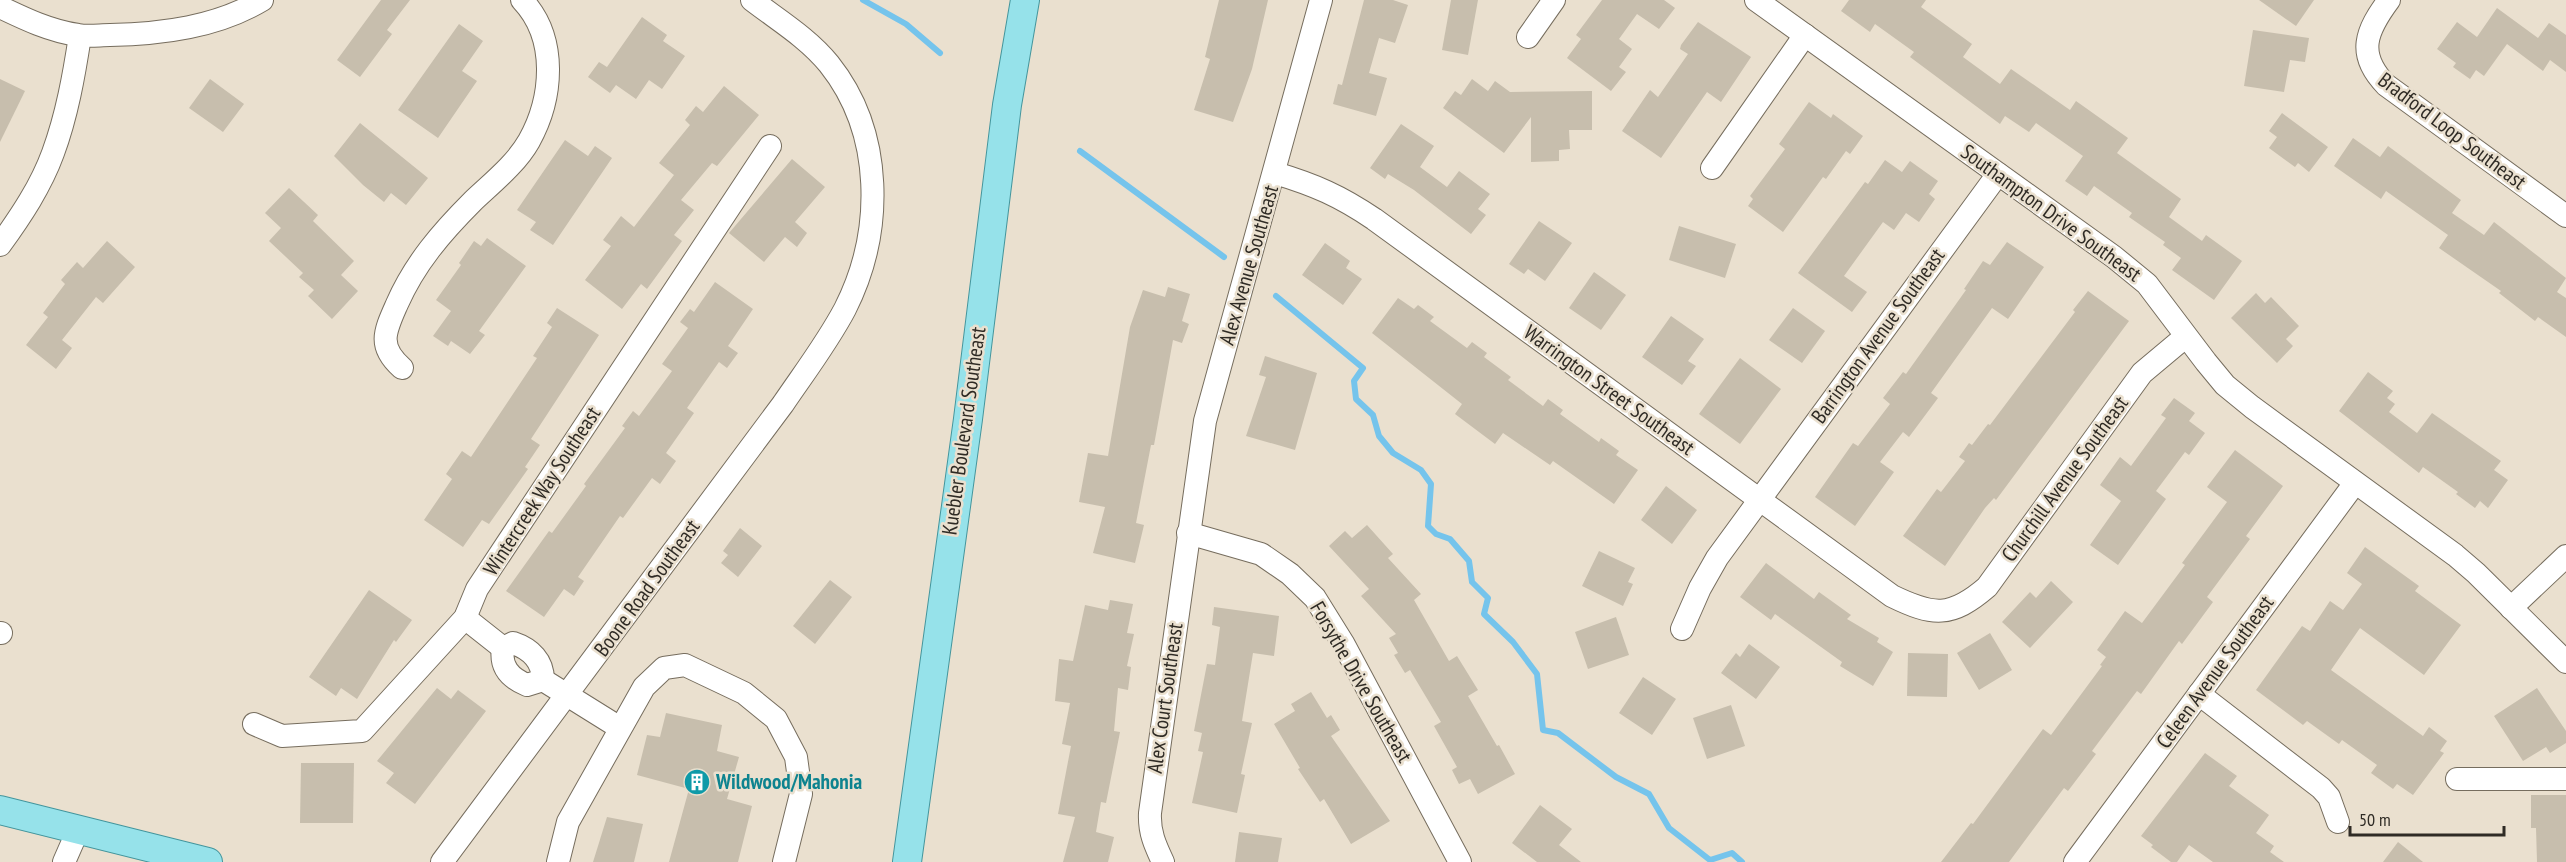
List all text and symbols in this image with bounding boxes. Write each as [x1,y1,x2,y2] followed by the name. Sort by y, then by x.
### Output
[2373,66,2532,195] street label: Bradford Loop Southeast
[1956,138,2147,287] street label: Southampton Drive Southeast
[1213,182,1284,348] street label: Alex Avenue Southeast
[1805,243,1950,429] street label: Barrington Avenue Southeast
[1519,319,1700,461] street label: Warrington Street Southeast
[936,325,992,537] street label: Kuebler Boulevard Southeast
[1995,390,2134,567] street label: Churchill Avenue Southeast
[477,401,606,580] street label: Wintercreek Way Southeast
[588,514,705,661] street label: Boone Road Southeast
[2150,590,2279,753] street label: Celeen Avenue Southeast
[1304,596,1419,767] street label: Forsythe Drive Southeast
[1141,621,1188,775] street label: Alex Court Southeast
[682,767,712,797] building icon: Wildwood/Mahonia
[715,768,863,795] place label: Wildwood/Mahonia
[2350,799,2504,837] scale bar
[2359,808,2391,831] text: 50 m

